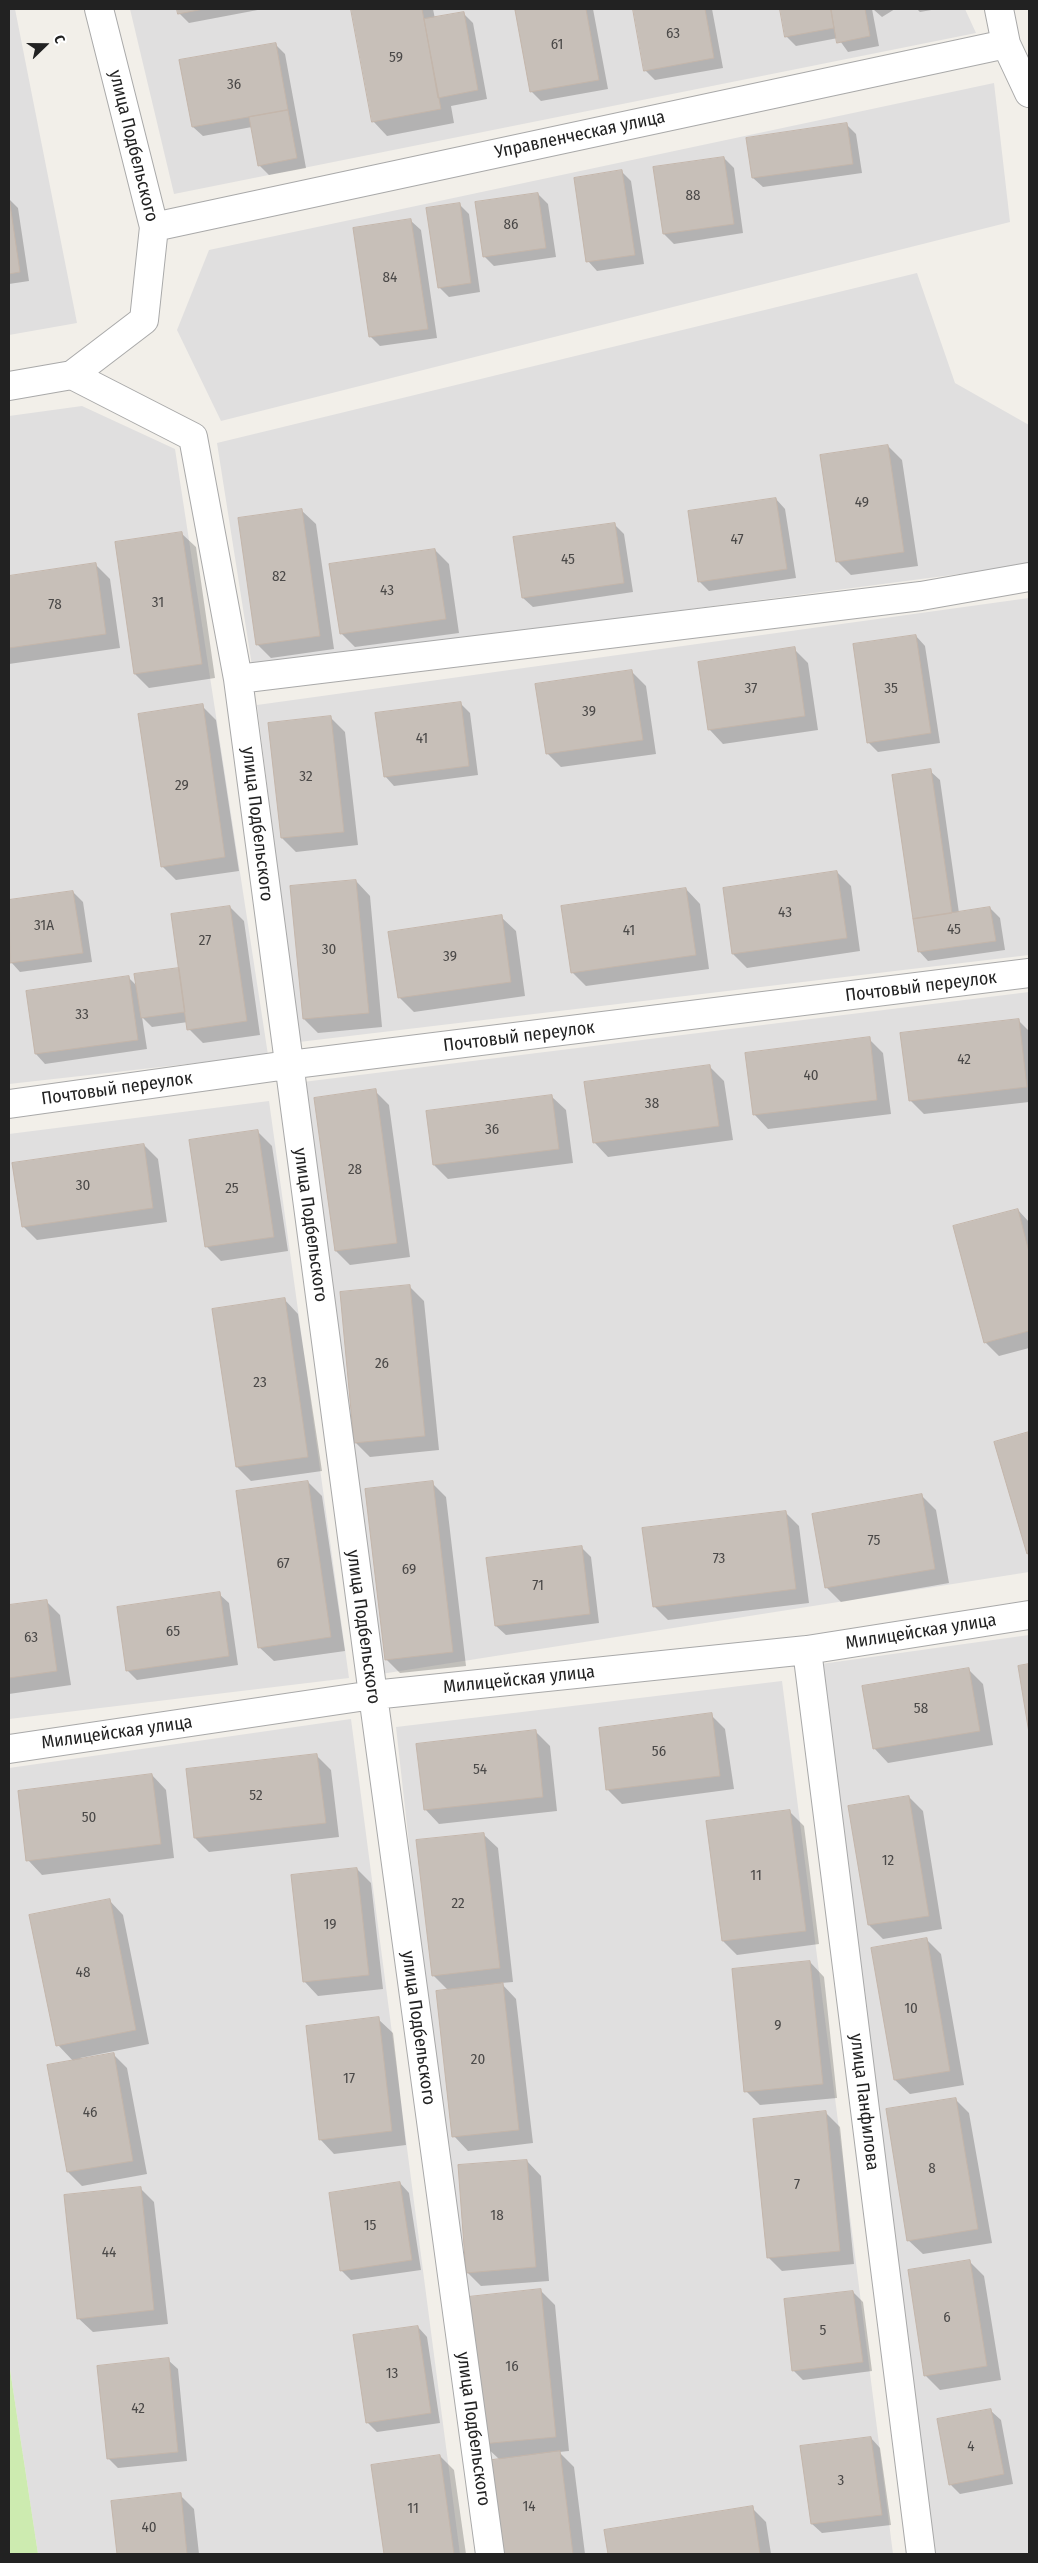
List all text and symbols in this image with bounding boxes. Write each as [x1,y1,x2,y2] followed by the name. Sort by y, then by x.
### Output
[20,20,70,70] north arrow
[666,25,680,43] house number: 63
[50,33,69,46] text: С
[551,36,563,54] house number: 61
[389,49,403,67] house number: 59
[104,68,162,224] street label: улица Подбельского
[227,76,241,94] house number: 36
[493,106,667,164] street label: Управленческая улица
[686,187,700,205] house number: 88
[504,216,518,234] house number: 86
[383,269,397,287] house number: 84
[855,494,869,512] house number: 49
[730,531,744,549] house number: 47
[561,551,575,569] house number: 45
[272,568,286,586] house number: 82
[380,582,394,600] house number: 43
[152,594,164,612] house number: 31
[48,596,62,614] house number: 78
[745,680,757,698] house number: 37
[884,680,898,698] house number: 35
[582,703,596,721] house number: 39
[416,730,428,748] house number: 41
[237,745,277,903] street label: улица Подбельского
[299,768,313,786] house number: 32
[175,777,189,795] house number: 29
[778,904,792,922] house number: 43
[34,917,54,935] house number: 31А
[947,921,961,939] house number: 45
[623,922,635,940] house number: 41
[199,932,211,950] house number: 27
[322,941,336,959] house number: 30
[443,948,457,966] house number: 39
[844,967,998,1007] street label: Почтовый переулок
[75,1006,89,1024] house number: 33
[442,1017,596,1057] street label: Почтовый переулок
[957,1051,971,1069] house number: 42
[803,1067,819,1085] house number: 40
[40,1068,194,1110] street label: Почтовый переулок
[645,1095,659,1113] house number: 38
[485,1121,499,1139] house number: 36
[288,1146,332,1304] street label: улица Подбельского
[348,1161,362,1179] house number: 28
[76,1177,90,1195] house number: 30
[225,1180,239,1198] house number: 25
[375,1355,389,1373] house number: 26
[253,1374,267,1392] house number: 23
[868,1532,880,1550] house number: 75
[341,1548,385,1706] street label: улица Подбельского
[713,1550,725,1568] house number: 73
[276,1555,290,1573] house number: 67
[402,1561,416,1579] house number: 69
[532,1577,544,1595] house number: 71
[844,1609,998,1655] street label: Милицейская улица
[166,1623,180,1641] house number: 65
[24,1629,38,1647] house number: 63
[442,1661,596,1699] street label: Милицейская улица
[914,1700,928,1718] house number: 58
[40,1712,194,1754] street label: Милицейская улица
[652,1743,666,1761] house number: 56
[473,1761,487,1779] house number: 54
[249,1787,263,1805] house number: 52
[82,1809,96,1827] house number: 50
[882,1852,894,1870] house number: 12
[750,1867,762,1885] house number: 11
[451,1895,465,1913] house number: 22
[323,1916,337,1934] house number: 19
[396,1949,440,2107] street label: улица Подбельского
[76,1964,90,1982] house number: 48
[904,2000,918,2018] house number: 10
[774,2017,782,2035] house number: 9
[845,2032,883,2172] street label: улица Панфилова
[471,2051,485,2069] house number: 20
[343,2070,355,2088] house number: 17
[83,2104,97,2122] house number: 46
[928,2160,936,2178] house number: 8
[794,2176,800,2194] house number: 7
[490,2207,504,2225] house number: 18
[364,2217,376,2235] house number: 15
[102,2244,116,2262] house number: 44
[943,2309,951,2327] house number: 6
[820,2322,826,2340] house number: 5
[451,2350,495,2508] street label: улица Подбельского
[505,2358,519,2376] house number: 16
[386,2365,398,2383] house number: 13
[131,2400,145,2418] house number: 42
[967,2438,975,2456] house number: 4
[838,2472,844,2490] house number: 3
[522,2498,536,2516] house number: 14
[407,2500,419,2518] house number: 11
[141,2519,157,2537] house number: 40

